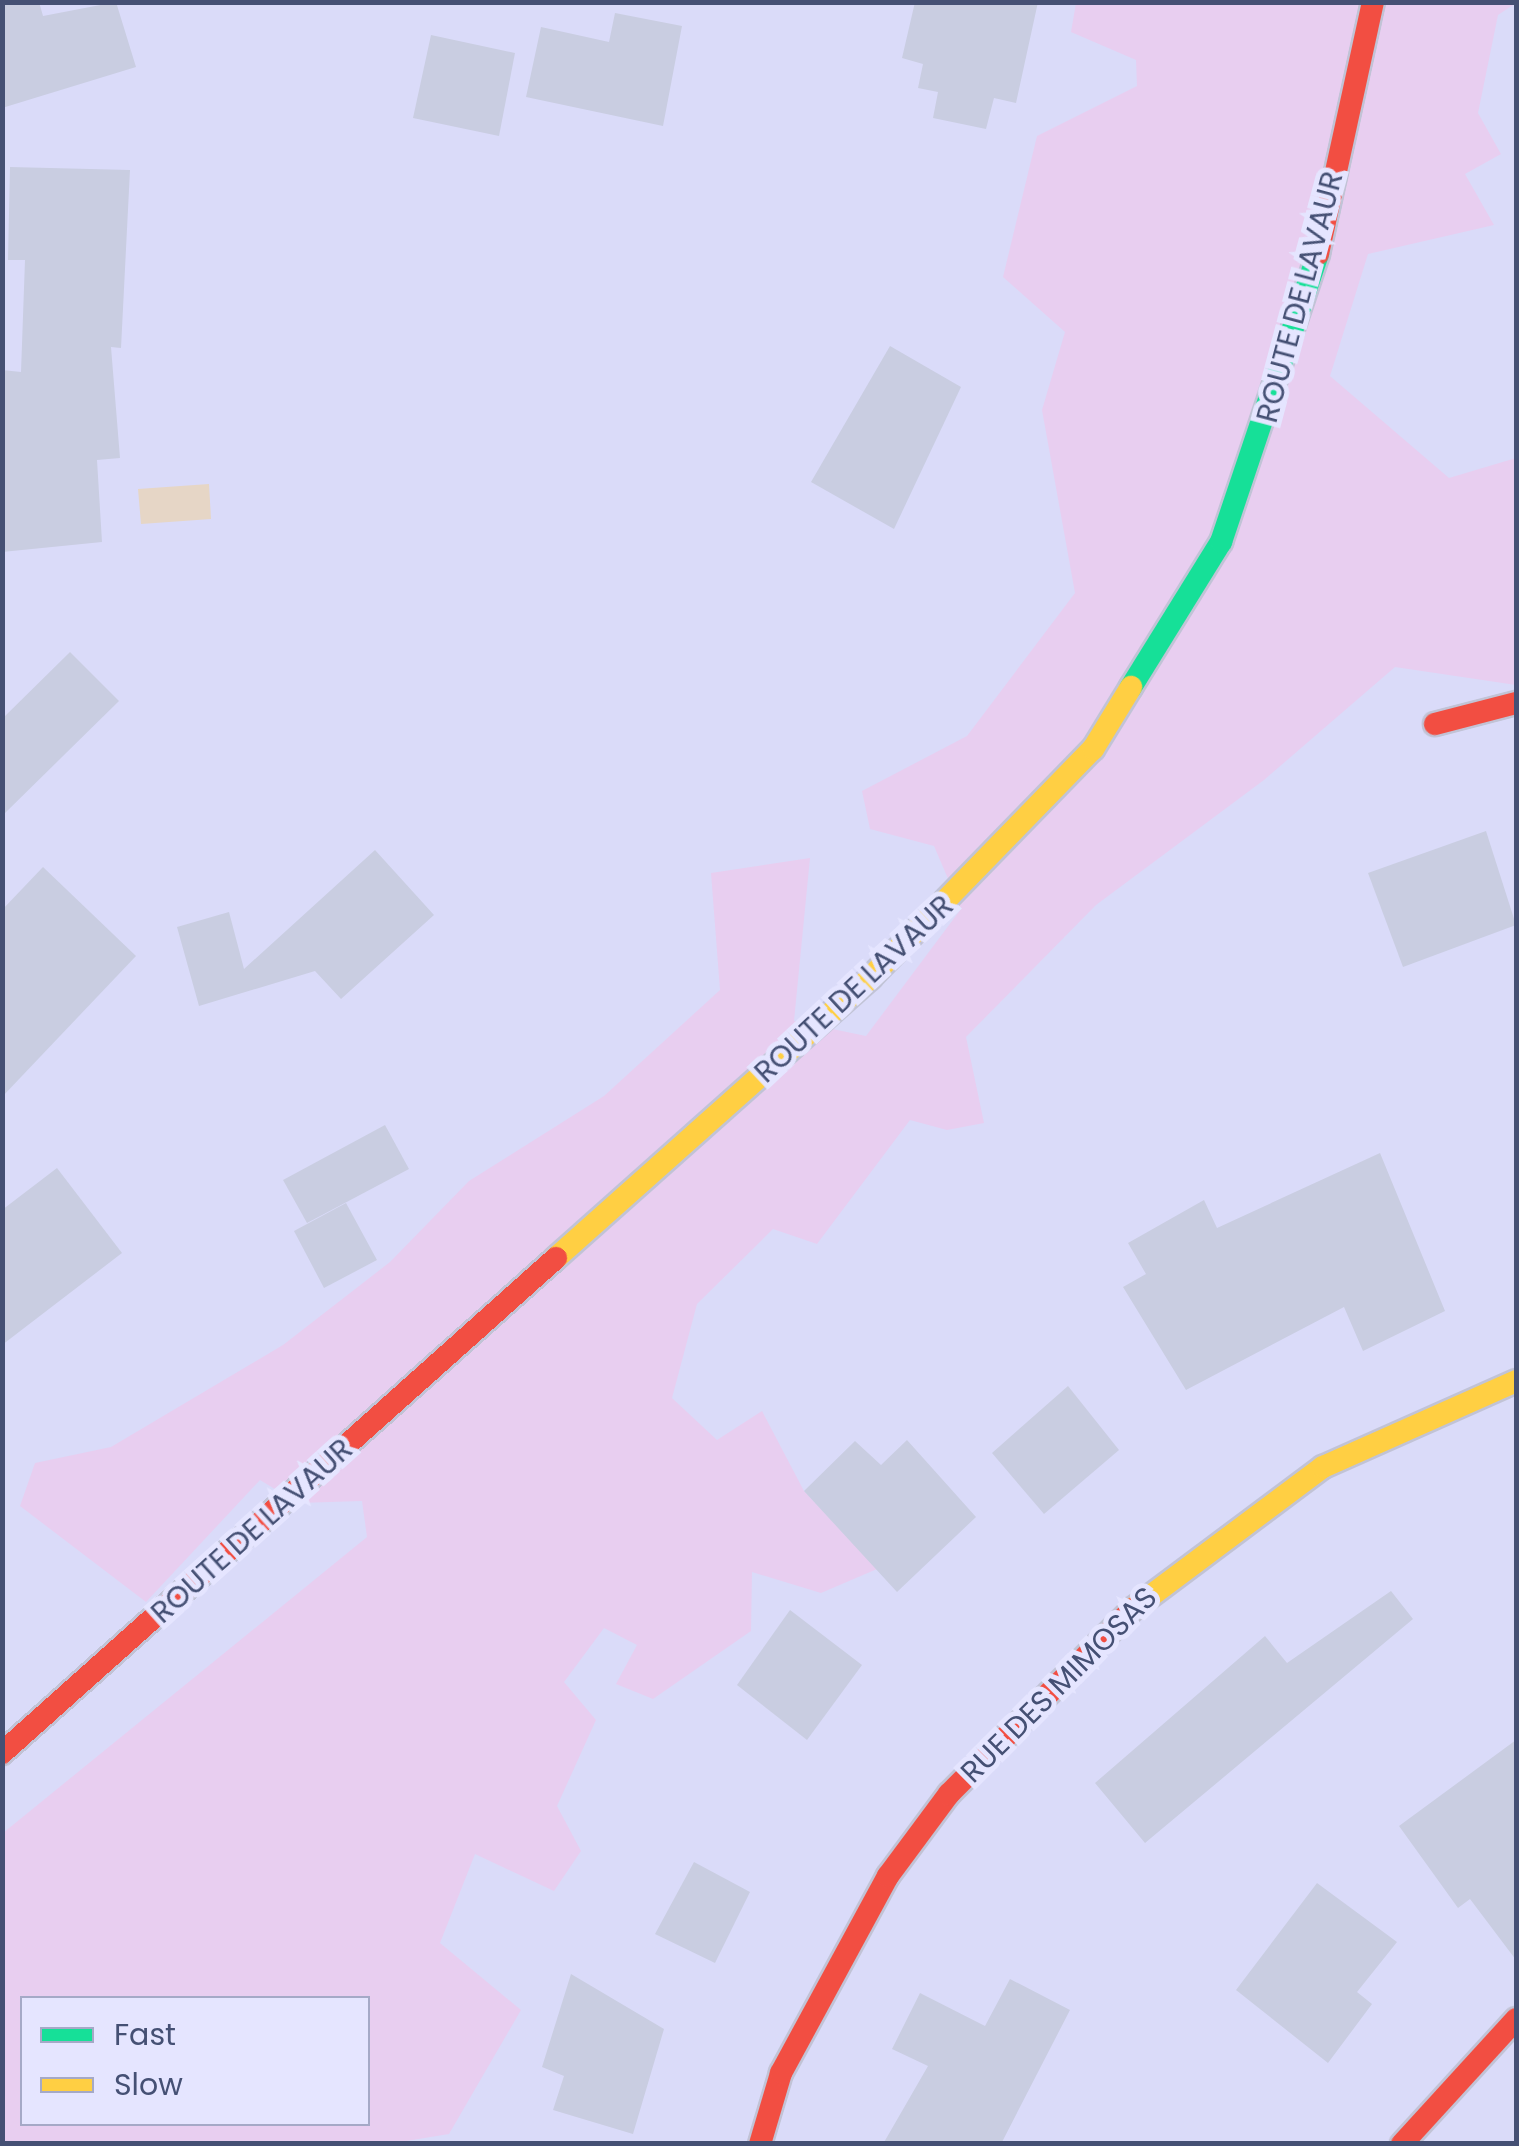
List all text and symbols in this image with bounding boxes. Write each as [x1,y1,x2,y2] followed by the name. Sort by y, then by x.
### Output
[1249,168,1351,426] street label: ROUTE DE LAVAUR
[747,888,961,1090] street label: ROUTE DE LAVAUR
[144,1431,360,1631] street label: ROUTE DE LAVAUR
[954,1580,1164,1790] street label: RUE DES MIMOSAS
[20,1996,370,2126] legend
[114,2013,176,2056] text: Fast
[114,2063,183,2106] text: Slow

